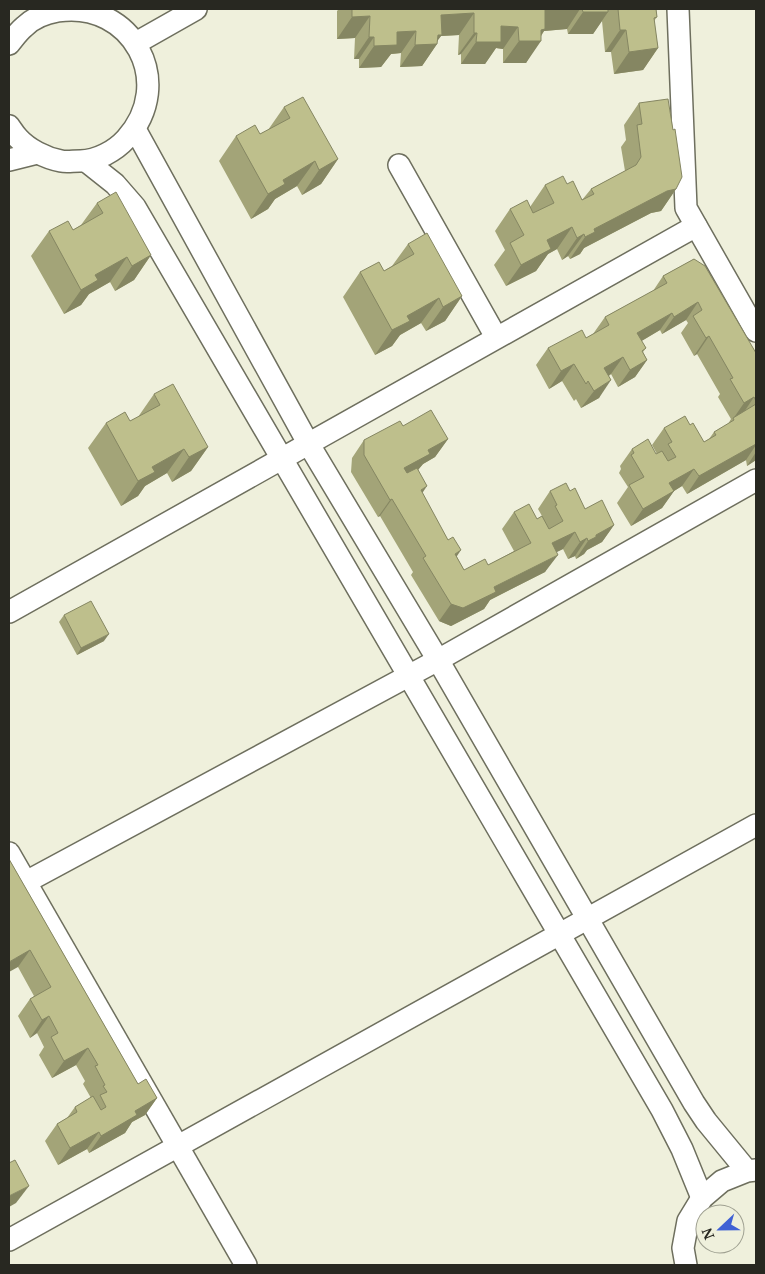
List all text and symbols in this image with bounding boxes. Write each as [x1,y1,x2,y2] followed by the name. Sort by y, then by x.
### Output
[695,1204,745,1254] north arrow
[697,1225,718,1243] text: N

